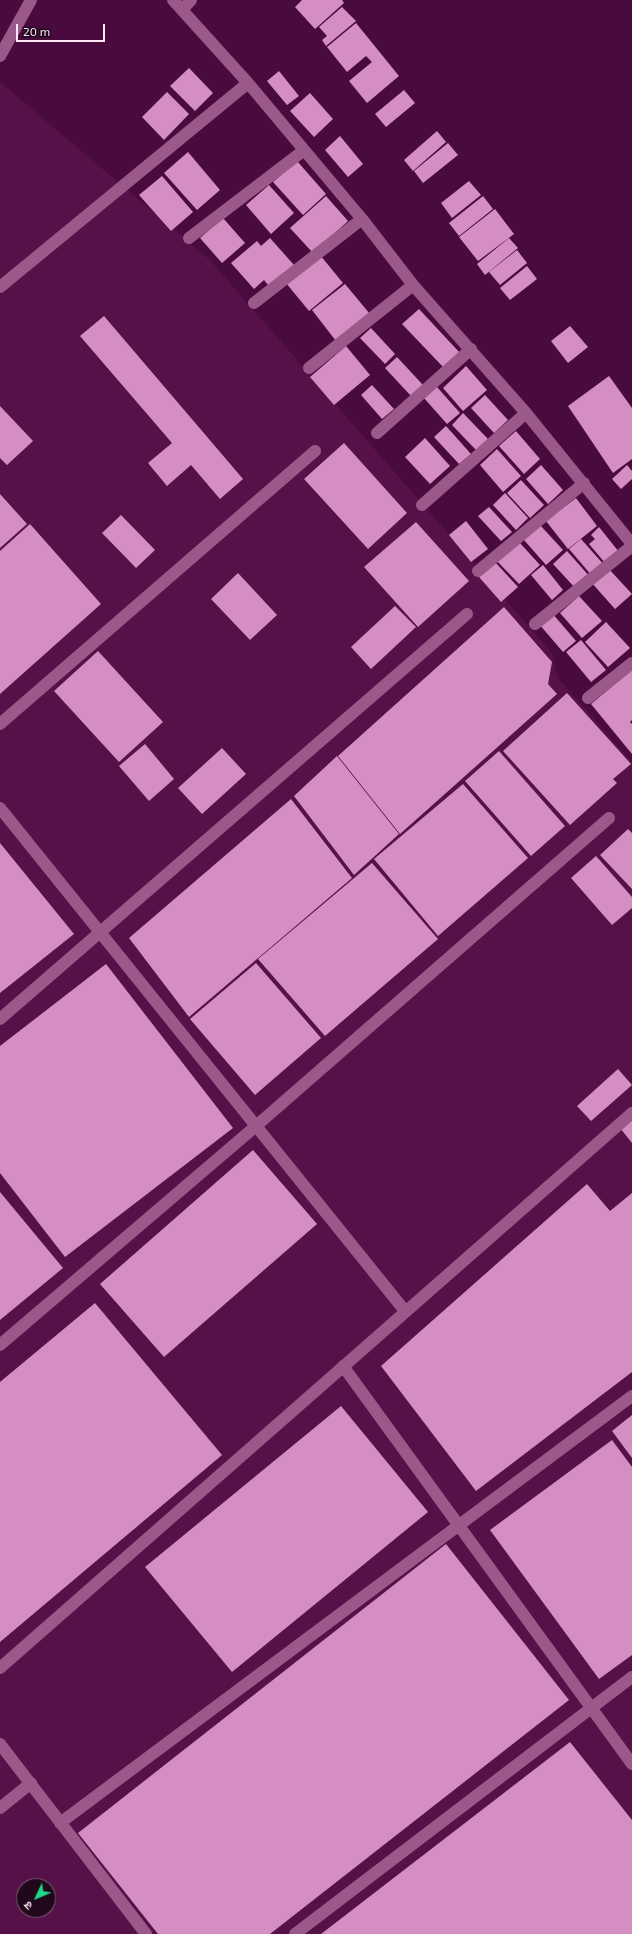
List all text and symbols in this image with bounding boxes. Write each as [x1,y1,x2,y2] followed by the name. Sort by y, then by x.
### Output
[18,16,107,42] scale bar
[23,24,50,38] text: 20 m
[16,1878,56,1918] north arrow
[21,1899,35,1913] text: उ

